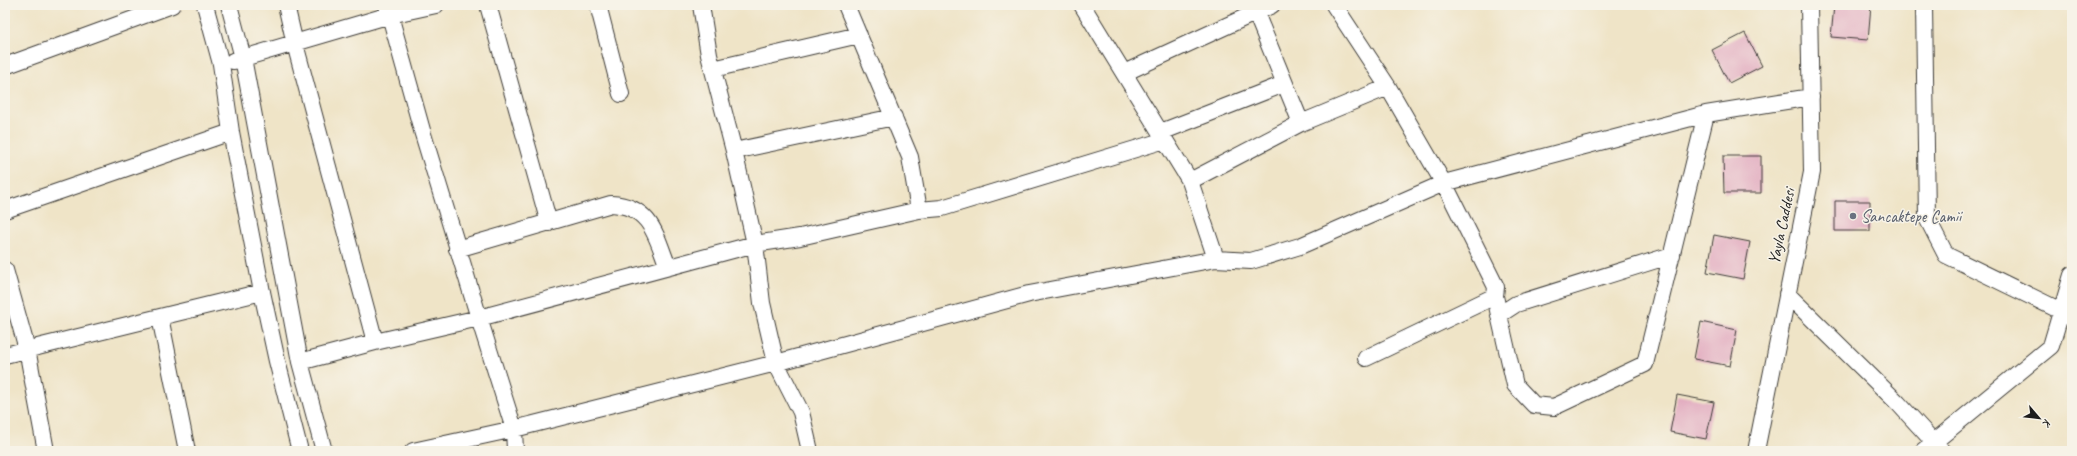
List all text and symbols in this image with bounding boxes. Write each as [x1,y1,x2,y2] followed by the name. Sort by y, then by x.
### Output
[1763,184,1800,266] street label: Yayla Caddesi
[1861,206,1963,227] place label: Sancaktepe Camii
[1848,211,1858,221] marker: Sancaktepe Camii
[2019,398,2059,438] north arrow
[2039,417,2055,431] text: K

